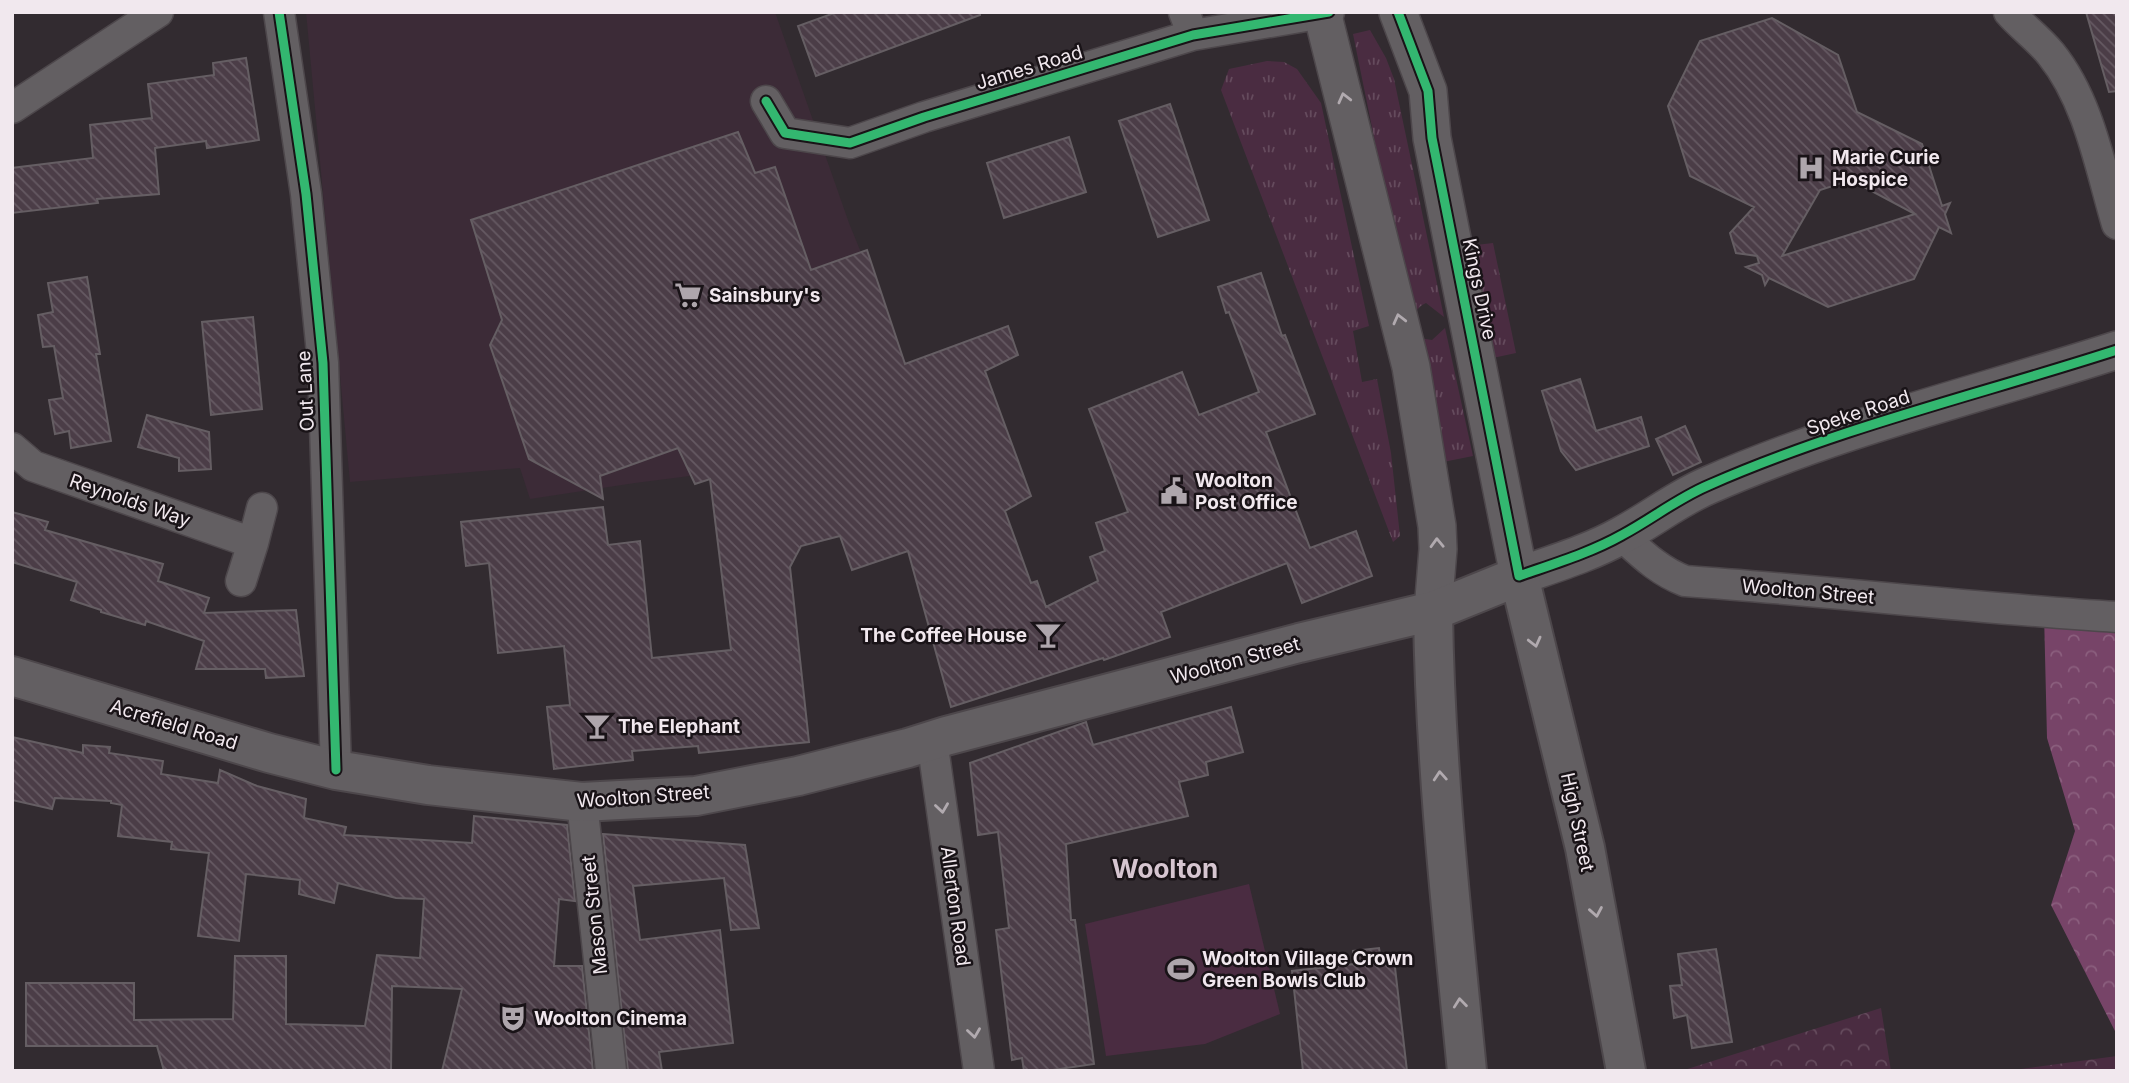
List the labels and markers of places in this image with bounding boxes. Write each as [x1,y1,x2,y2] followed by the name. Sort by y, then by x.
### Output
[1832,146,1940,191] place label: Marie Curie Hospice
[1796,153,1826,183] hospital icon: Marie Curie Hospice
[673,280,703,310] supermarket icon: Sainsbury's
[709,284,820,307] place label: Sainsbury's
[1195,469,1298,514] place label: Woolton Post Office
[1159,476,1189,506] public building icon: Woolton Post Office
[1033,620,1063,650] bar icon: The Coffee House
[860,624,1027,647] place label: The Coffee House
[582,711,612,741] bar icon: The Elephant
[618,715,740,738] place label: The Elephant
[1202,947,1413,992] place label: Woolton Village Crown Green Bowls Club
[1166,954,1196,984] sports icon: Woolton Village Crown Green Bowls Club
[498,1003,528,1033] theatre icon: Woolton Cinema
[534,1007,687,1030] place label: Woolton Cinema

